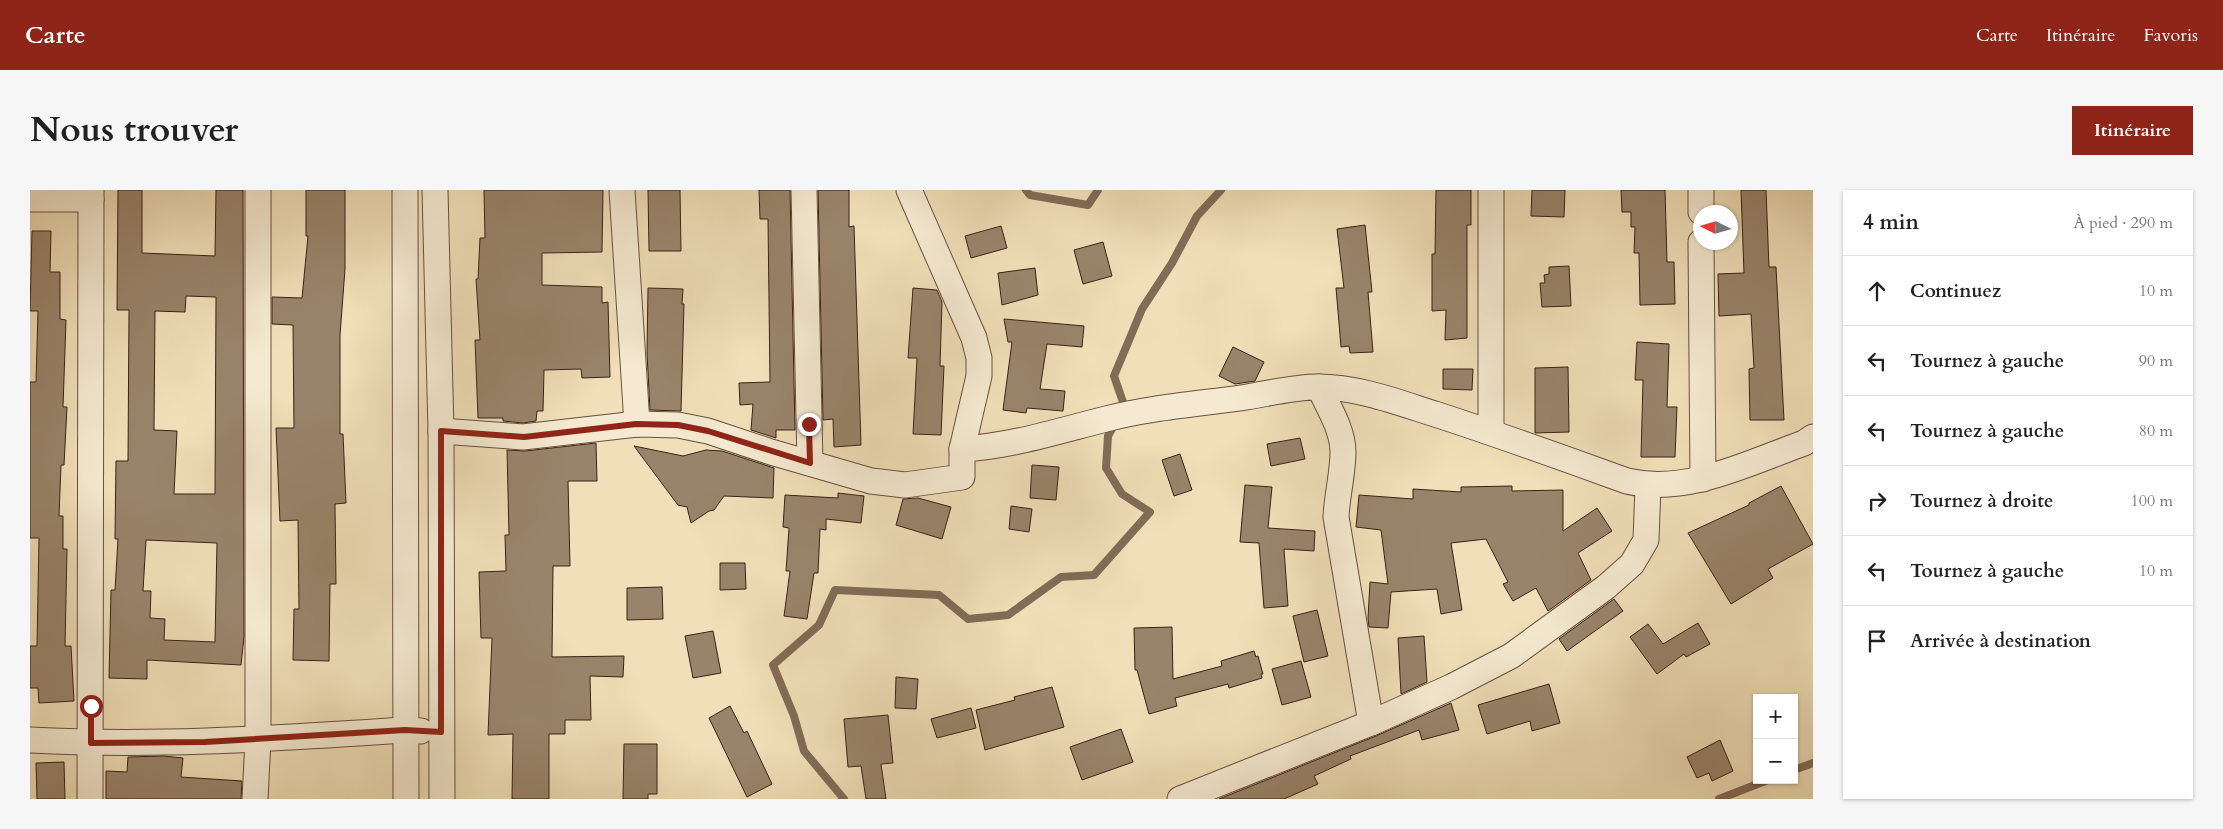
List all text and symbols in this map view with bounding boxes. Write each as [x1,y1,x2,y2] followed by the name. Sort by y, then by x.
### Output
[25,19,86,52] text: Carte
[1976,23,2018,48] text: Carte
[2046,23,2115,48] text: Itinéraire
[2143,23,2198,48] text: Favoris
[30,106,238,154] text: Nous trouver
[2072,106,2193,155] button: Itinéraire
[1693,205,1738,250] north arrow
[1863,208,1919,237] text: 4 min
[2073,212,2173,234] text: À pied · 290 m
[1863,277,1891,305] icon: ahead
[1910,278,2001,304] text: Continuez
[2139,280,2173,302] text: 10 m
[1863,347,1891,375] icon: left
[1910,348,2064,374] text: Tournez à gauche
[2139,350,2173,372] text: 90 m
[798,413,821,436] route end
[1863,417,1891,445] icon: left
[1910,418,2064,444] text: Tournez à gauche
[2139,420,2173,442] text: 80 m
[1863,487,1891,515] icon: right
[1910,488,2053,514] text: Tournez à droite
[2131,490,2173,512] text: 100 m
[1863,557,1891,585] icon: left
[1910,558,2064,584] text: Tournez à gauche
[2139,560,2173,582] text: 10 m
[1863,627,1891,655] icon: arrive
[1910,628,2091,654] text: Arrivée à destination
[1753,694,1798,784] map controls
[1753,694,1798,739] button: +
[80,695,103,718] route start
[1753,739,1798,784] button: −

